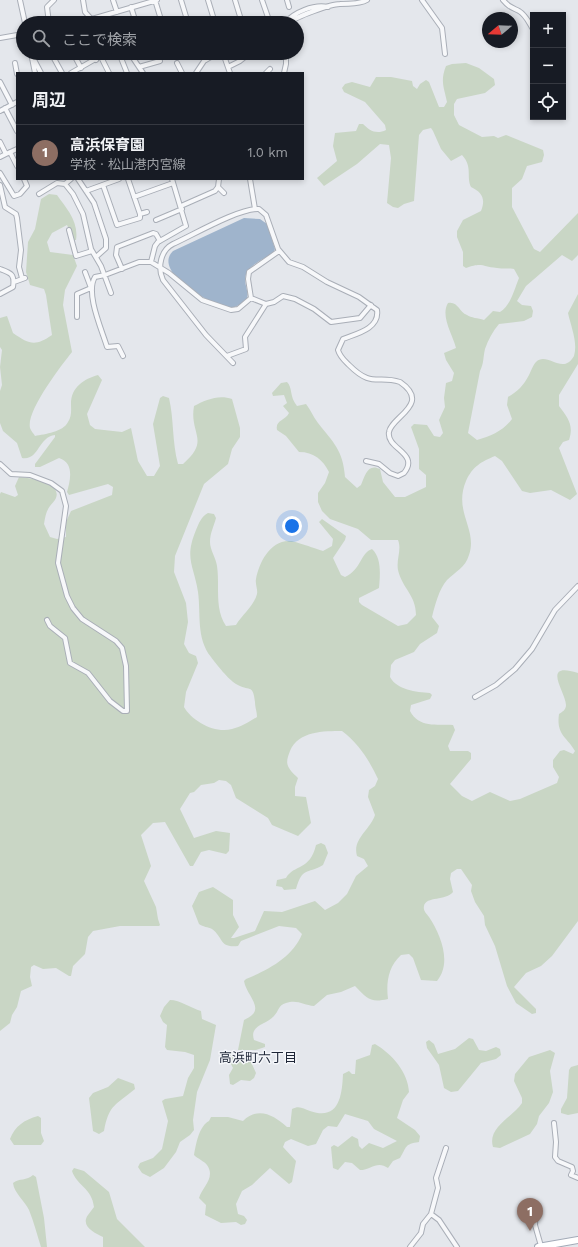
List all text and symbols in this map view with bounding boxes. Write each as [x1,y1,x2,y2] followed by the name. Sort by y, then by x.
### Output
[482,12,518,48] north arrow
[530,12,566,120] map controls
[530,12,566,48] button: +
[16,16,304,60] search box
[30,27,52,49] icon: search
[62,31,137,49] text: ここで検索
[530,48,566,84] button: −
[530,84,566,120] button: locate
[32,90,66,110] text: 周辺
[70,136,145,154] text: 高浜保育園
[42,145,48,160] text: 1
[248,145,288,160] text: 1.0 km
[70,157,186,172] text: 学校 · 松山港内宮線
[282,516,302,536] your location
[219,1050,297,1065] district label: 高浜町六丁目
[517,1198,543,1231] pin: 1

